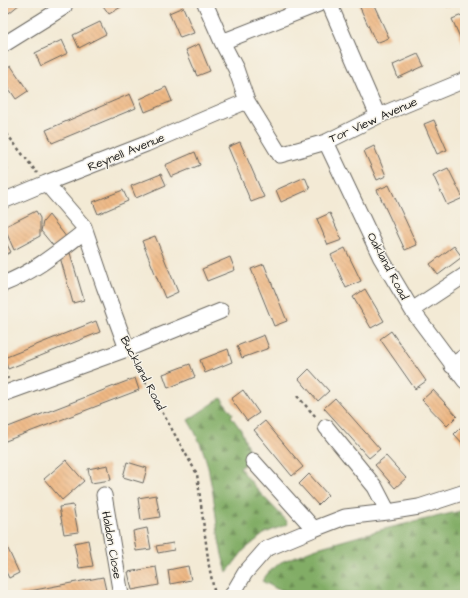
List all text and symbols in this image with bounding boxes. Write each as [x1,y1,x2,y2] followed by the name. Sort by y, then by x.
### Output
[326,93,421,148] street label: Tor View Avenue
[85,129,168,177] street label: Reynell Avenue
[363,230,412,303] street label: Oakland Road
[116,333,169,413] street label: Buckland Road
[97,510,126,581] street label: Haldon Close

